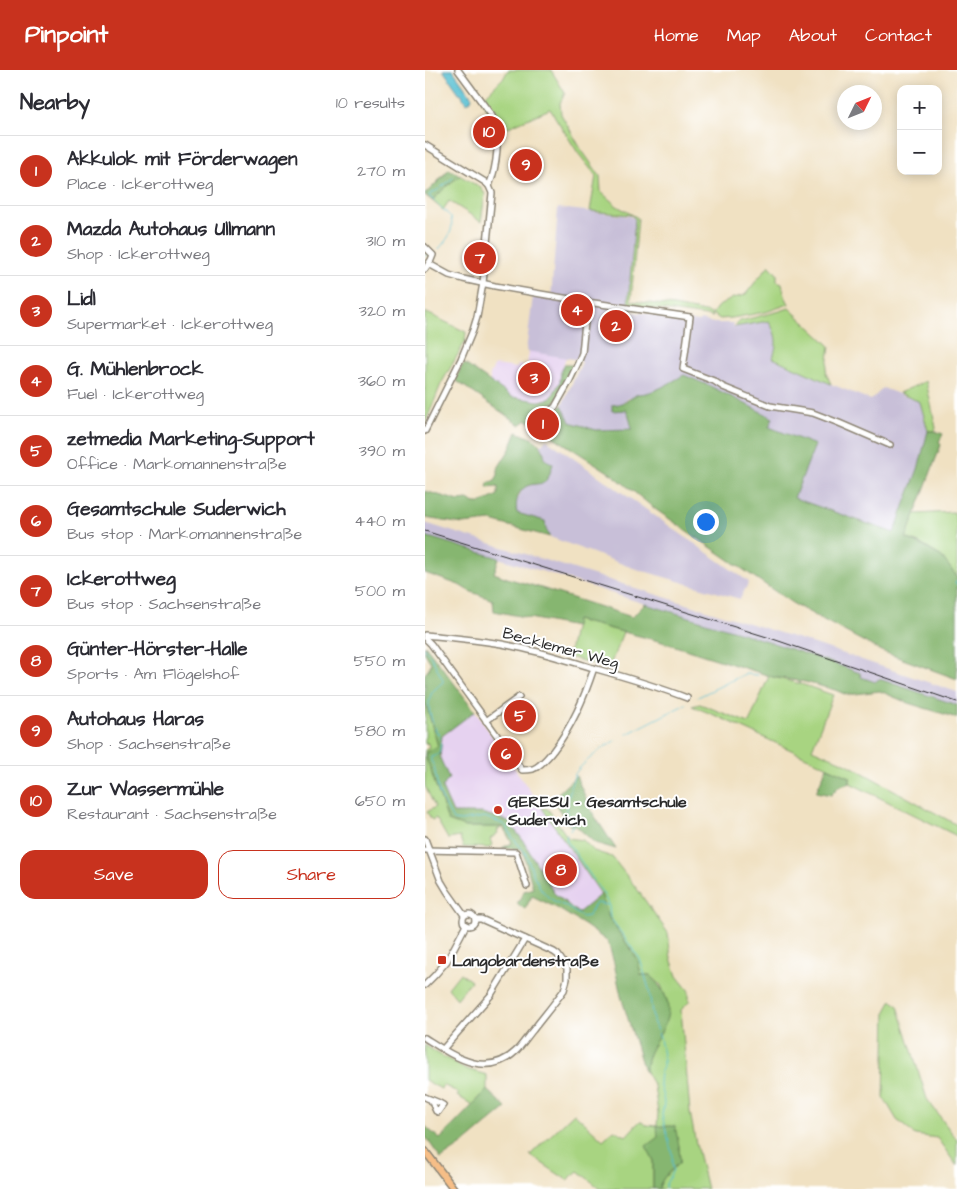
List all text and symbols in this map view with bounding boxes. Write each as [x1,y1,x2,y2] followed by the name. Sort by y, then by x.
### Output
[25,18,108,52] text: Pinpoint
[654,23,699,48] text: Home
[727,23,761,48] text: Map
[789,23,837,48] text: About
[865,23,932,48] text: Contact
[837,85,882,130] north arrow
[897,85,942,175] map controls
[897,85,942,130] button: +
[20,88,90,117] text: Nearby
[336,92,405,114] text: 10 results
[473,113,505,151] pin: 10
[897,130,942,175] button: −
[67,146,298,173] text: Akkulok mit Förderwagen
[510,146,542,184] pin: 9
[35,160,37,182] text: 1
[357,160,405,182] text: 270 m
[67,173,213,195] text: Place · Ickerottweg
[67,216,275,243] text: Mazda Autohaus Ullmann
[31,230,41,252] text: 2
[366,230,405,252] text: 310 m
[464,239,496,277] pin: 7
[67,243,210,265] text: Shop · Ickerottweg
[67,286,96,313] text: Lidl
[561,291,593,329] pin: 4
[32,300,40,322] text: 3
[359,300,405,322] text: 320 m
[600,307,632,345] pin: 2
[67,313,273,335] text: Supermarket · Ickerottweg
[67,356,204,383] text: G. Mühlenbrock
[518,359,550,397] pin: 3
[31,370,41,392] text: 4
[358,370,405,392] text: 360 m
[67,383,204,405] text: Fuel · Ickerottweg
[527,405,559,443] pin: 1
[67,426,315,453] text: zetmedia Marketing-Support
[30,440,42,462] text: 5
[359,440,405,462] text: 390 m
[67,453,287,475] text: Office · Markomannenstraße
[67,496,286,523] text: Gesamtschule Suderwich
[693,509,719,535] your location
[31,510,41,532] text: 6
[354,510,405,532] text: 440 m
[67,523,302,545] text: Bus stop · Markomannenstraße
[67,566,176,593] text: Ickerottweg
[31,580,41,602] text: 7
[355,580,405,602] text: 500 m
[67,593,261,615] text: Bus stop · Sachsenstraße
[500,622,621,675] street label: Becklemer Weg
[67,636,248,663] text: Günter-Hörster-Halle
[31,650,41,672] text: 8
[353,650,405,672] text: 550 m
[67,663,239,685] text: Sports · Am Flögelshof
[504,697,536,735] pin: 5
[67,706,204,733] text: Autohaus Haras
[31,720,41,742] text: 9
[354,720,405,742] text: 580 m
[67,733,231,755] text: Shop · Sachsenstraße
[490,735,522,773] pin: 6
[67,776,224,803] text: Zur Wassermühle
[30,790,42,812] text: 10
[355,790,405,812] text: 650 m
[507,791,687,831] place label: GERESU - Gesamtschule Suderwich
[67,803,277,825] text: Restaurant · Sachsenstraße
[492,804,504,816] marker: GERESU - Gesamtschule Suderwich
[20,850,208,899] button: Save
[218,850,405,899] button: Share
[545,851,577,889] pin: 8
[452,950,599,974] place label: Langobardenstraße
[436,954,448,966] marker: Langobardenstraße

